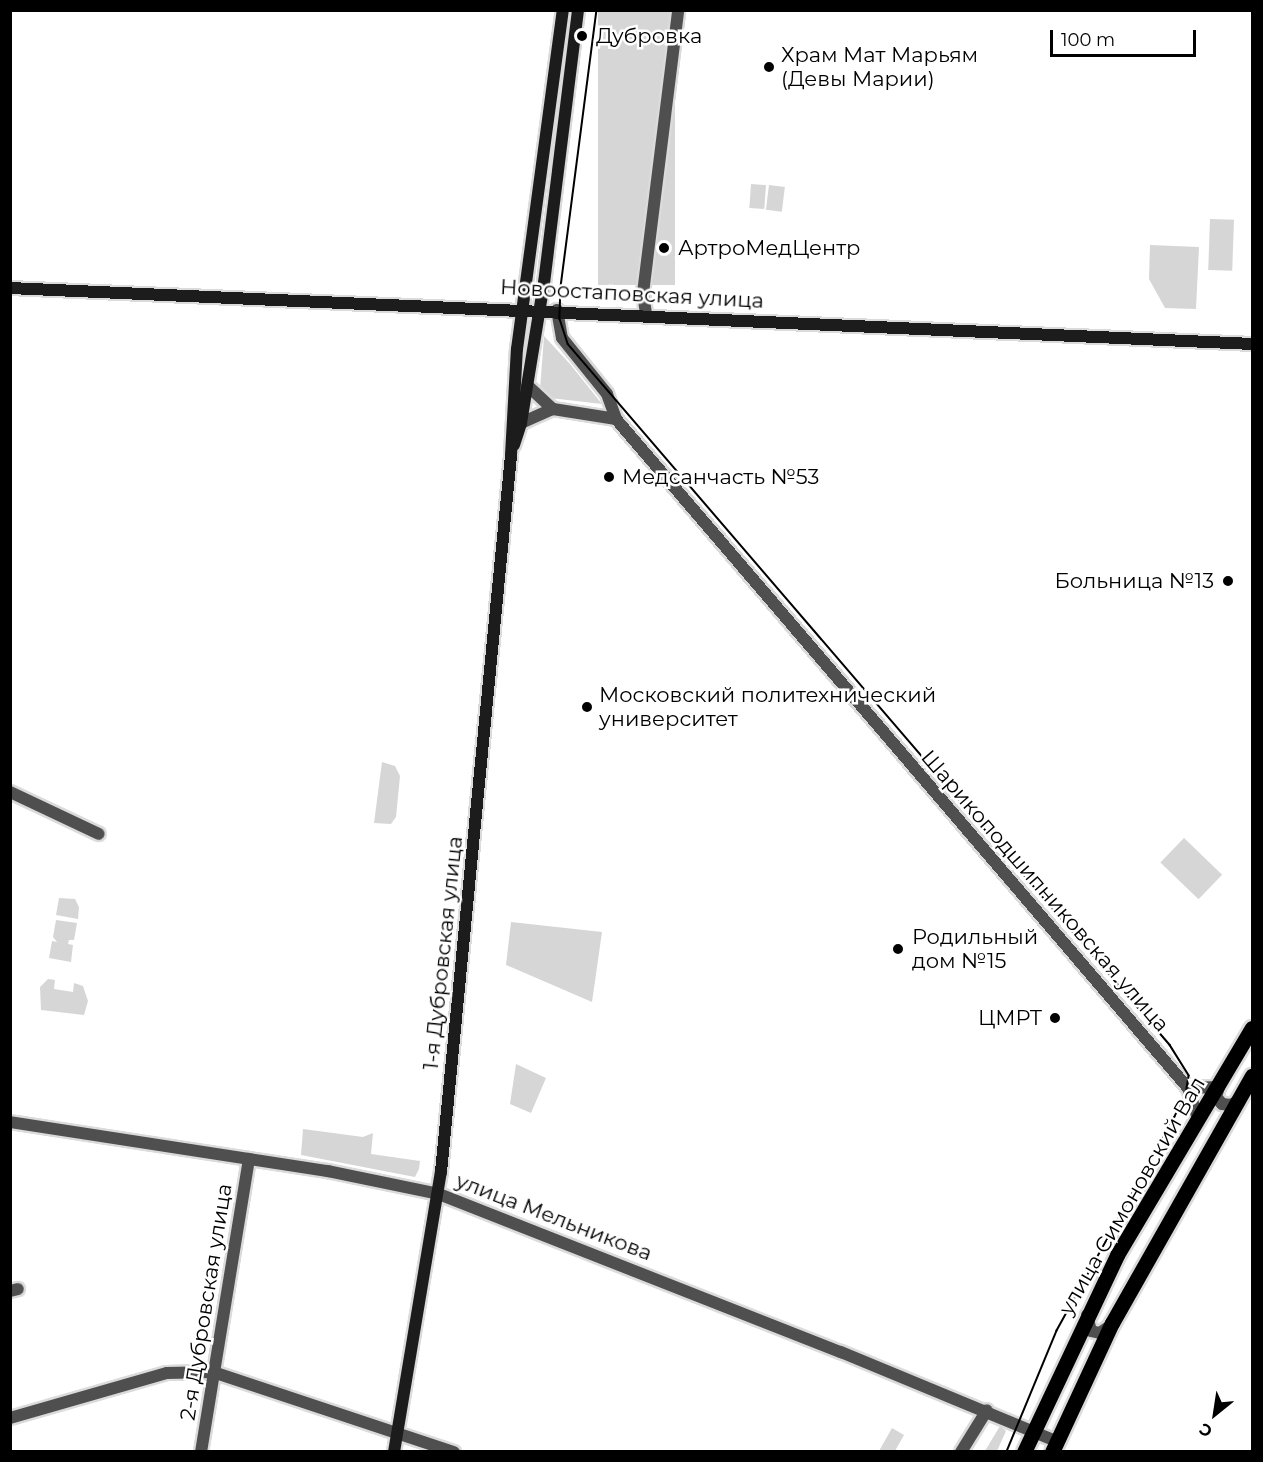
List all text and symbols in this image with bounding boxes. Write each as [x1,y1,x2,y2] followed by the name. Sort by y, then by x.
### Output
[1053,18,1198,56] scale bar
[596,23,702,49] place label: Дубровка
[573,27,591,45] marker: Дубровка
[1061,29,1115,51] text: 100 m
[781,42,978,92] place label: Храм Мат Марьям (Девы Марии)
[762,60,776,74] marker: Храм Мат Марьям (Девы Марии)
[678,235,860,261] place label: АртроМедЦентр
[655,239,673,257] marker: АртроМедЦентр
[500,275,764,313] street label: Новоостаповская улица
[622,464,819,490] place label: Медсанчасть №53
[600,468,618,486] marker: Медсанчасть №53
[1054,568,1214,594] place label: Больница №13
[1219,572,1237,590] marker: Больница №13
[599,682,936,732] place label: Московский политехнический университет
[580,700,594,714] marker: Московский политехнический университет
[916,745,1174,1037] street label: Шарикоподшипниковская улица
[418,835,468,1071] street label: 1-я Дубровская улица
[912,924,1038,974] place label: Родильный дом №15
[889,940,907,958] marker: Родильный дом №15
[978,1005,1042,1031] place label: ЦМРТ
[1046,1009,1064,1027] marker: ЦМРТ
[1053,1073,1211,1319] street label: улица Симоновский Вал
[452,1168,656,1266] street label: улица Мельникова
[175,1182,237,1422] street label: 2-я Дубровская улица
[1185,1384,1245,1444] north arrow
[1196,1419,1216,1441] text: С

